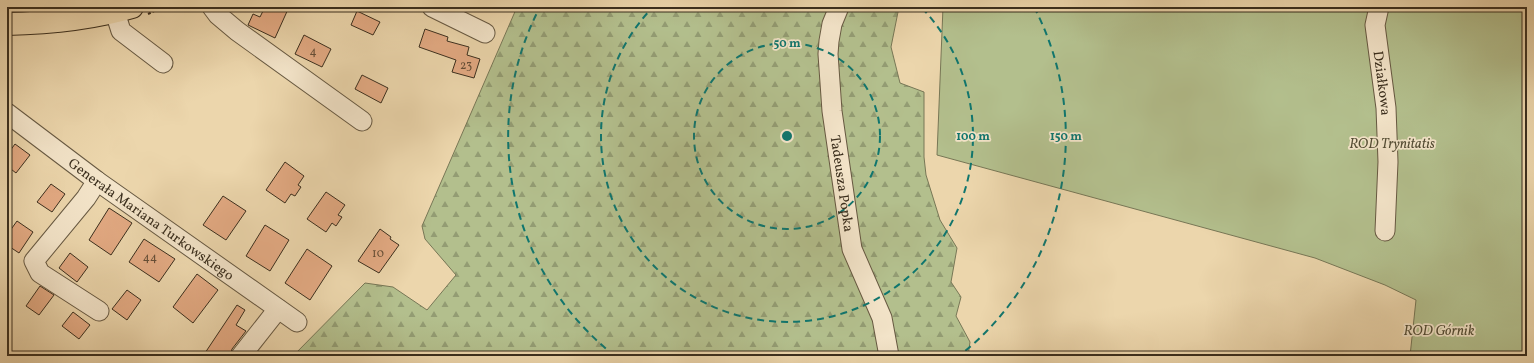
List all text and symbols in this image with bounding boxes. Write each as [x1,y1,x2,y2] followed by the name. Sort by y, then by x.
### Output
[773,36,801,52] text: 50 m
[309,44,317,60] house number: 4
[1368,50,1394,116] street label: Działkowa
[460,58,472,74] house number: 23
[780,129,794,143] centre of rings
[956,129,990,145] text: 100 m
[1050,129,1082,145] text: 150 m
[825,134,857,233] street label: Tadeusza Popka
[1349,135,1435,154] park label: ROD Trynitatis
[64,154,237,286] street label: Generała Mariana Turkowskiego
[372,246,384,262] house number: 10
[143,250,157,266] house number: 44
[1404,322,1475,341] park label: ROD Górnik

